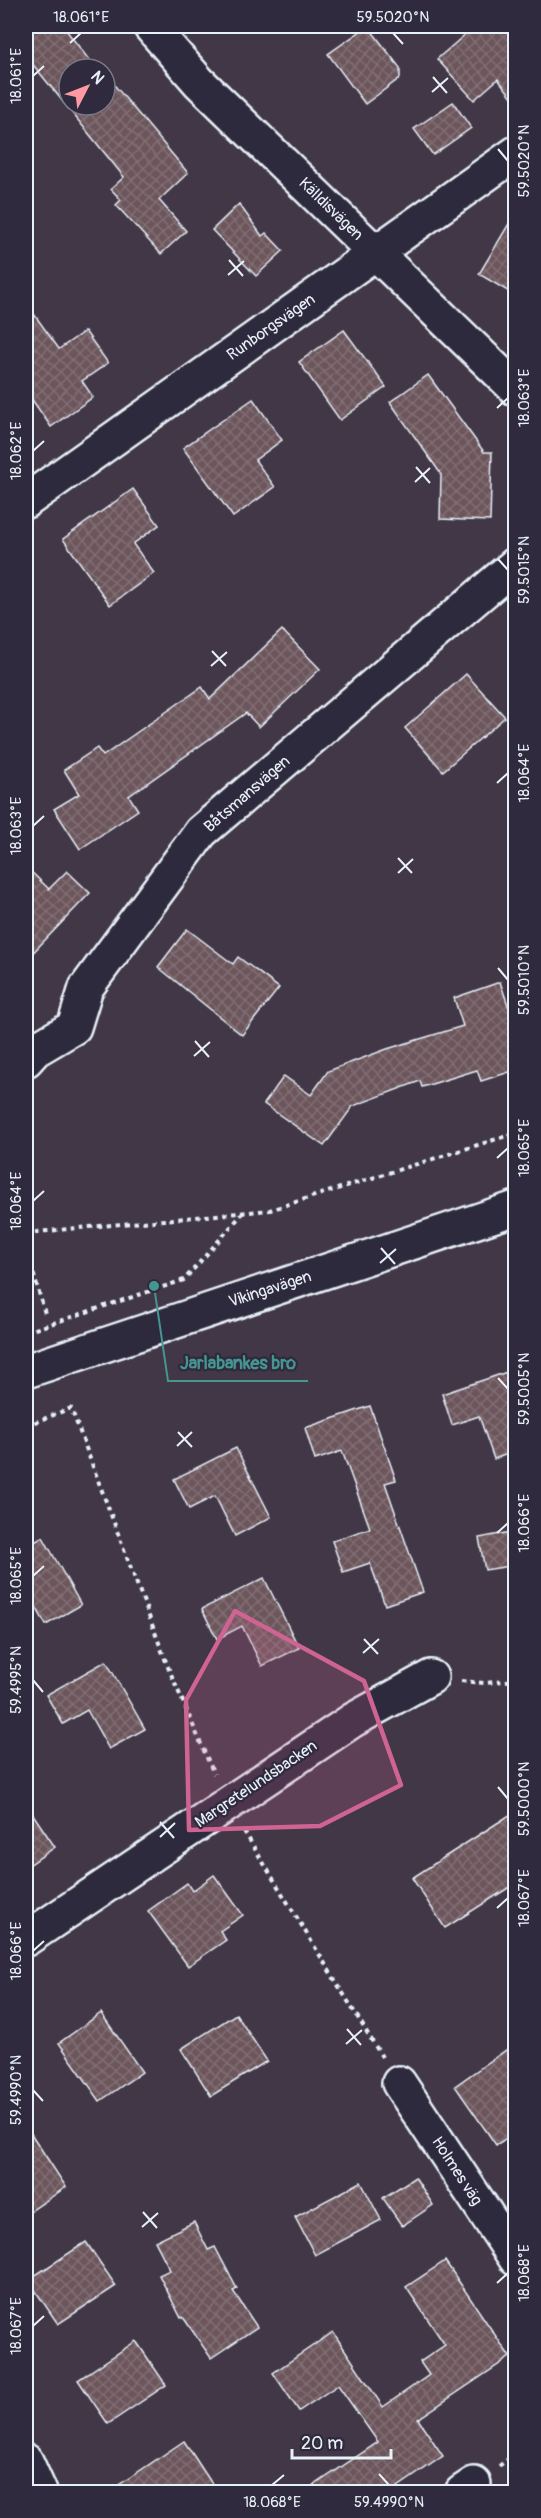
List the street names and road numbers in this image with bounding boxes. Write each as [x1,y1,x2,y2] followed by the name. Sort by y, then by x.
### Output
[294,173,368,245] street label: Källdisvägen
[223,289,319,365] street label: Runborgsvägen
[200,751,294,837] street label: Båtsmansvägen
[226,1266,314,1312] street label: Vikingavägen
[191,1736,321,1832] street label: Margretelundsbacken
[427,2133,487,2209] street label: Holmes väg

